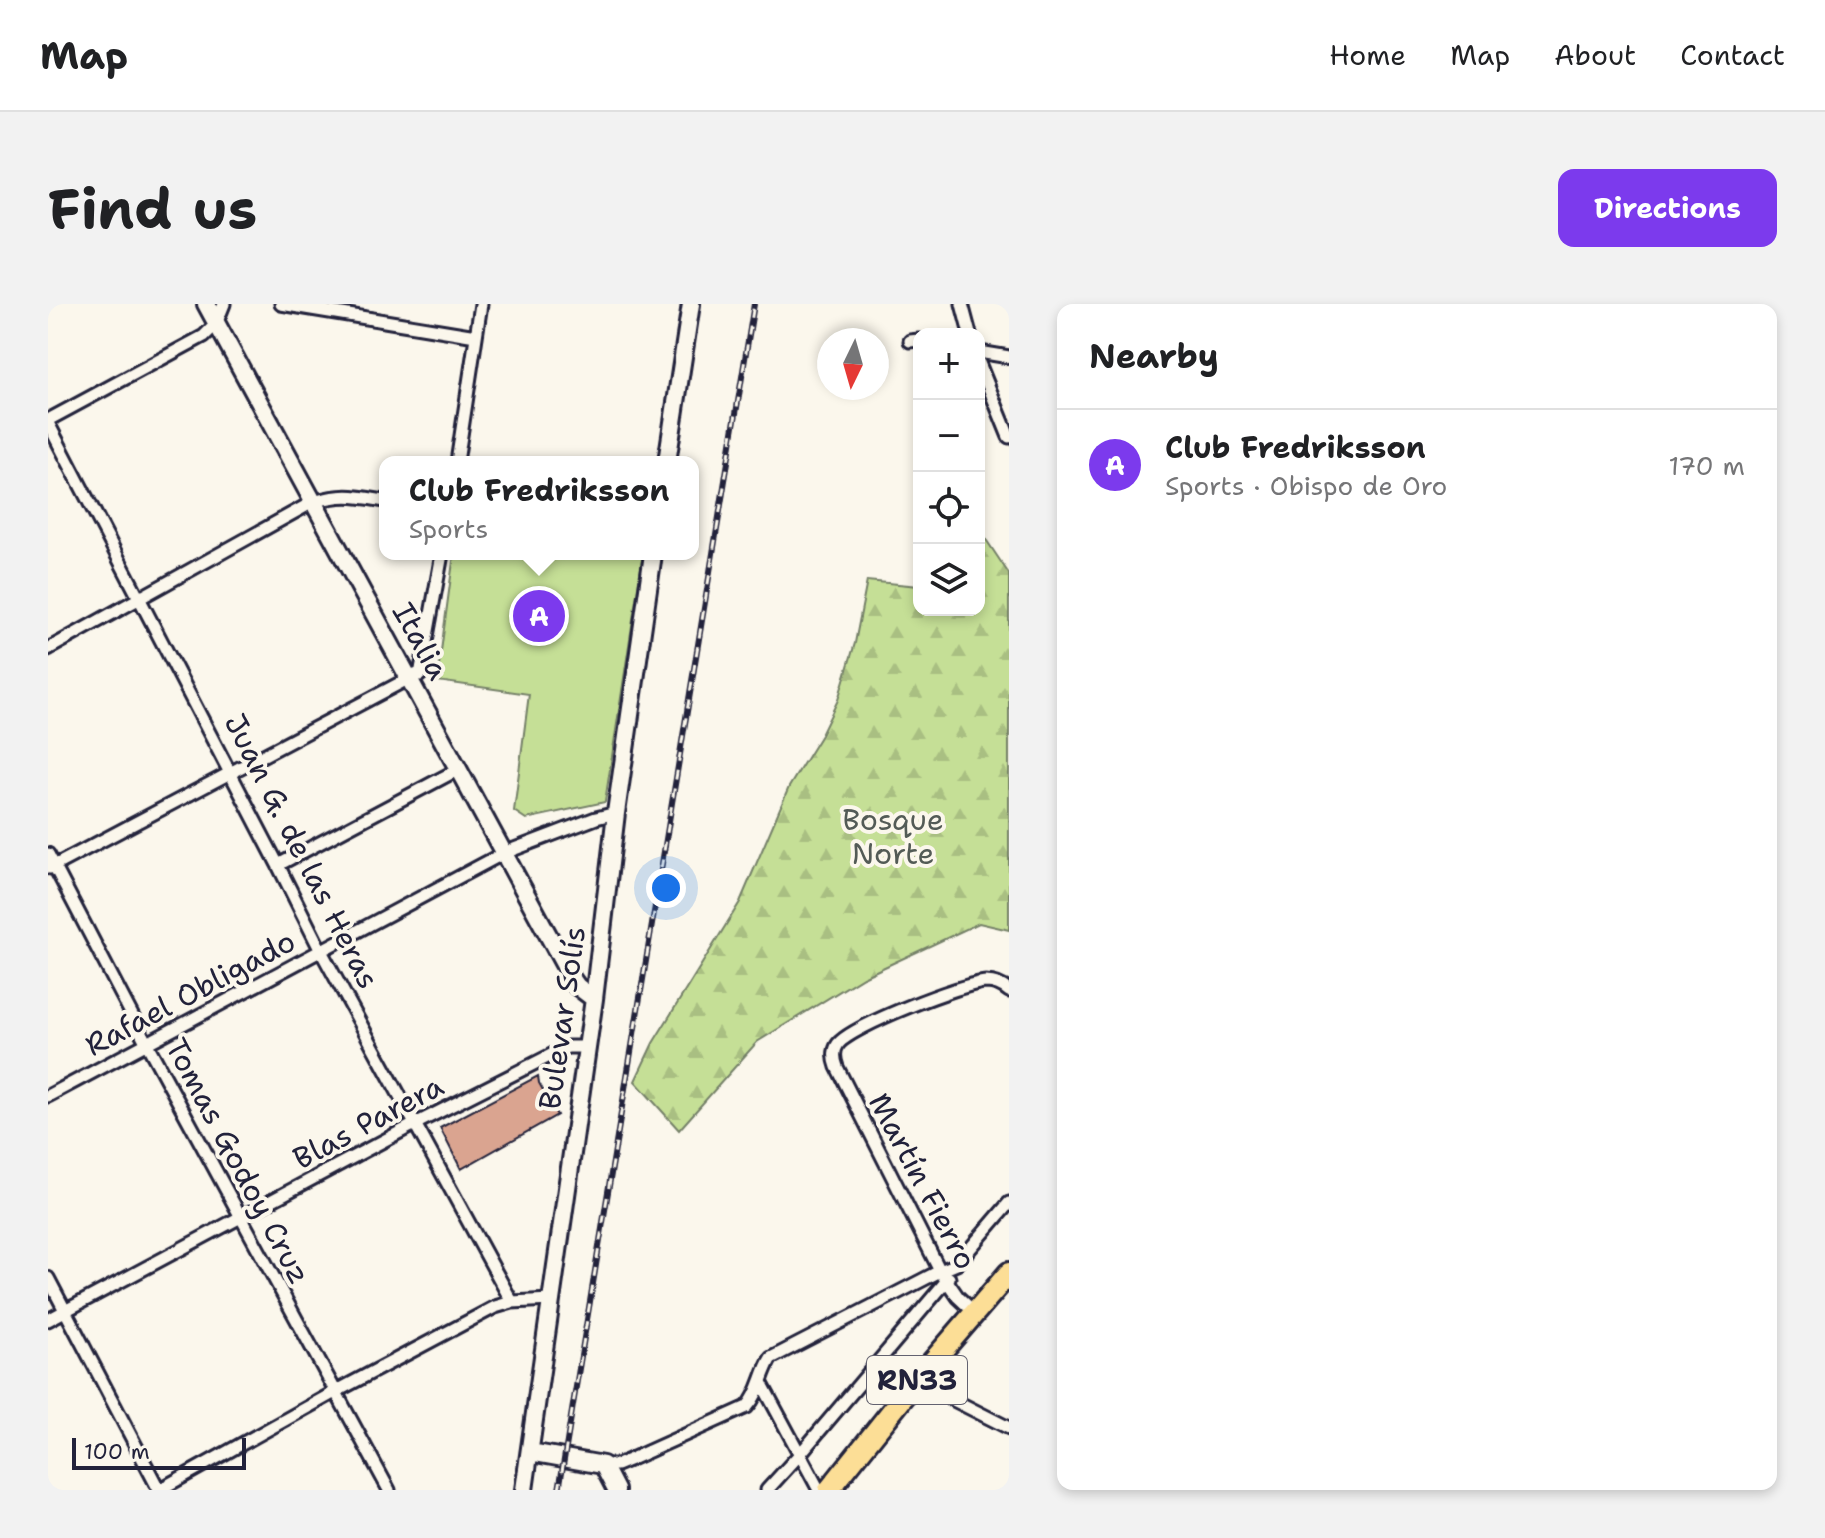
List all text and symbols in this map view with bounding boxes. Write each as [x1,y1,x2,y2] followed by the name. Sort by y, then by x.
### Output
[40,30,128,81] text: Map
[1329,36,1406,74] text: Home
[1450,36,1510,74] text: Map
[1554,36,1636,74] text: About
[1680,36,1785,74] text: Contact
[1558,169,1777,247] button: Directions
[48,171,257,246] text: Find us
[817,328,889,400] north arrow
[913,328,985,616] map controls
[913,328,985,400] button: +
[1089,333,1219,379] text: Nearby
[913,400,985,472] button: −
[1165,427,1426,468] text: Club Fredriksson
[1105,448,1125,483] text: A
[1668,448,1745,483] text: 170 m
[379,456,699,560] popup
[1165,468,1447,503] text: Sports · Obispo de Oro
[409,470,669,511] text: Club Fredriksson
[913,472,985,544] button: locate
[409,511,488,546] text: Sports
[913,544,985,616] button: layers
[513,586,565,646] pin: A
[383,595,459,687] street label: Italia
[215,706,389,996] street label: Juan G. de las Heras
[842,799,944,874] park label: Bosque Norte
[646,868,686,908] your location
[78,920,302,1066] street label: Rafael Obligado
[529,924,595,1112] street label: Bulevar Solís
[156,1031,320,1291] street label: Tomas Godoy Cruz
[286,1065,451,1179] street label: Blas Parera
[859,1086,987,1276] street label: Martín Fierro
[867,1356,967,1404] road number: RN33
[72,1434,246,1470] scale bar
[84,1437,150,1466] text: 100 m

